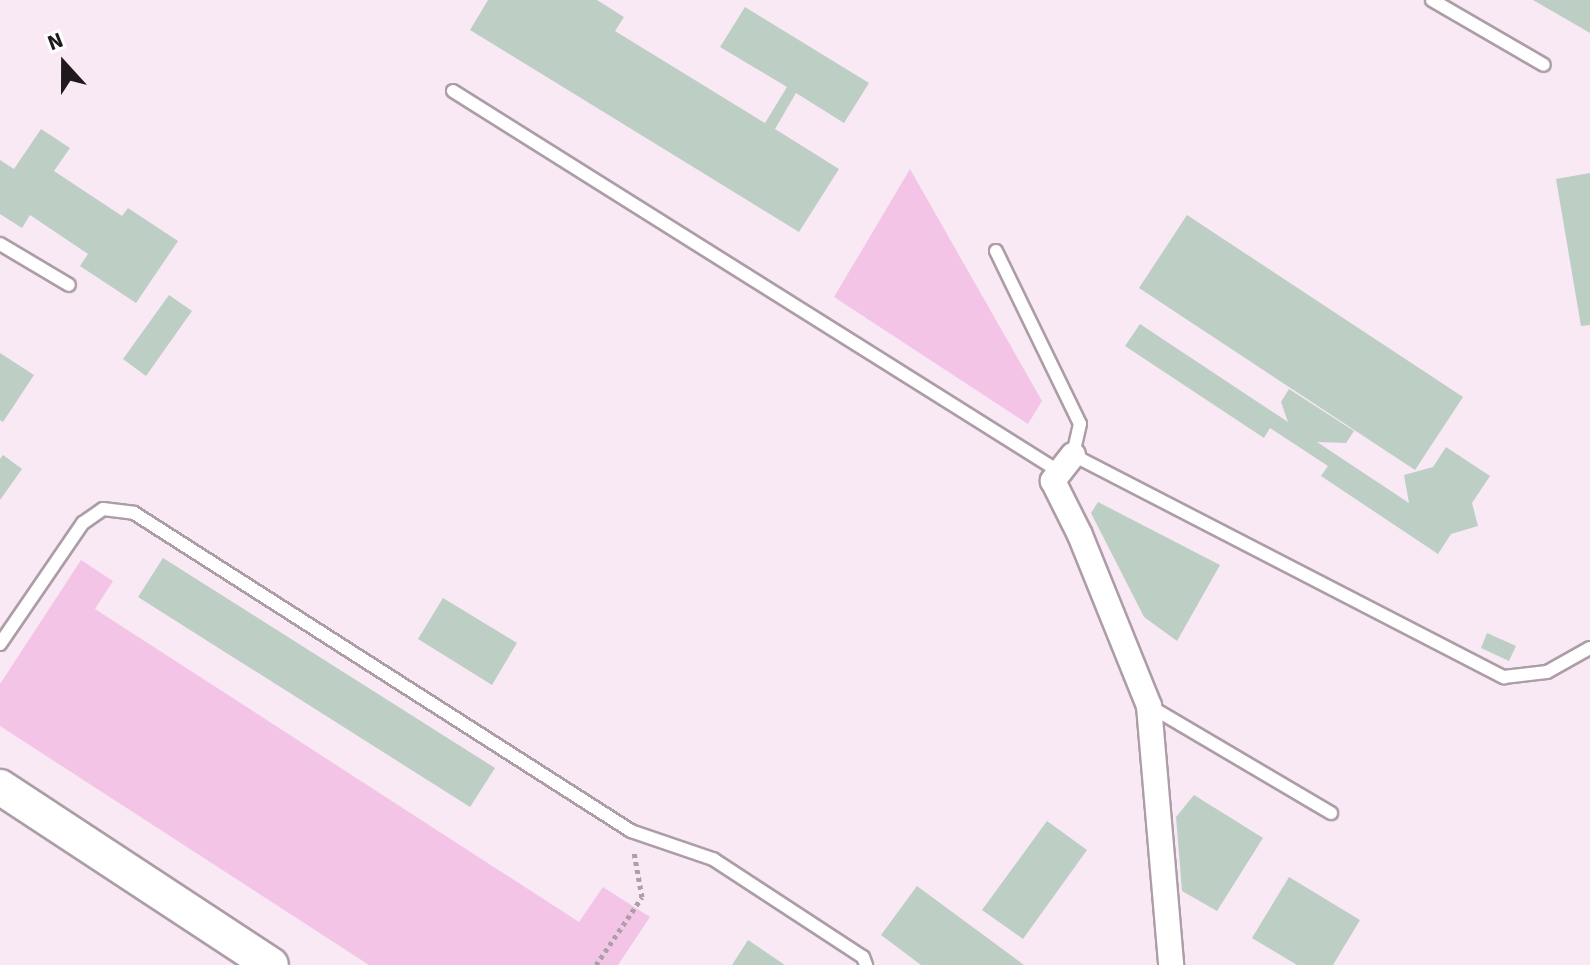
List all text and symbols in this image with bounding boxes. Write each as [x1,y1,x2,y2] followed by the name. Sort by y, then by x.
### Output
[24,24,104,104] north arrow
[43,24,68,59] text: N

